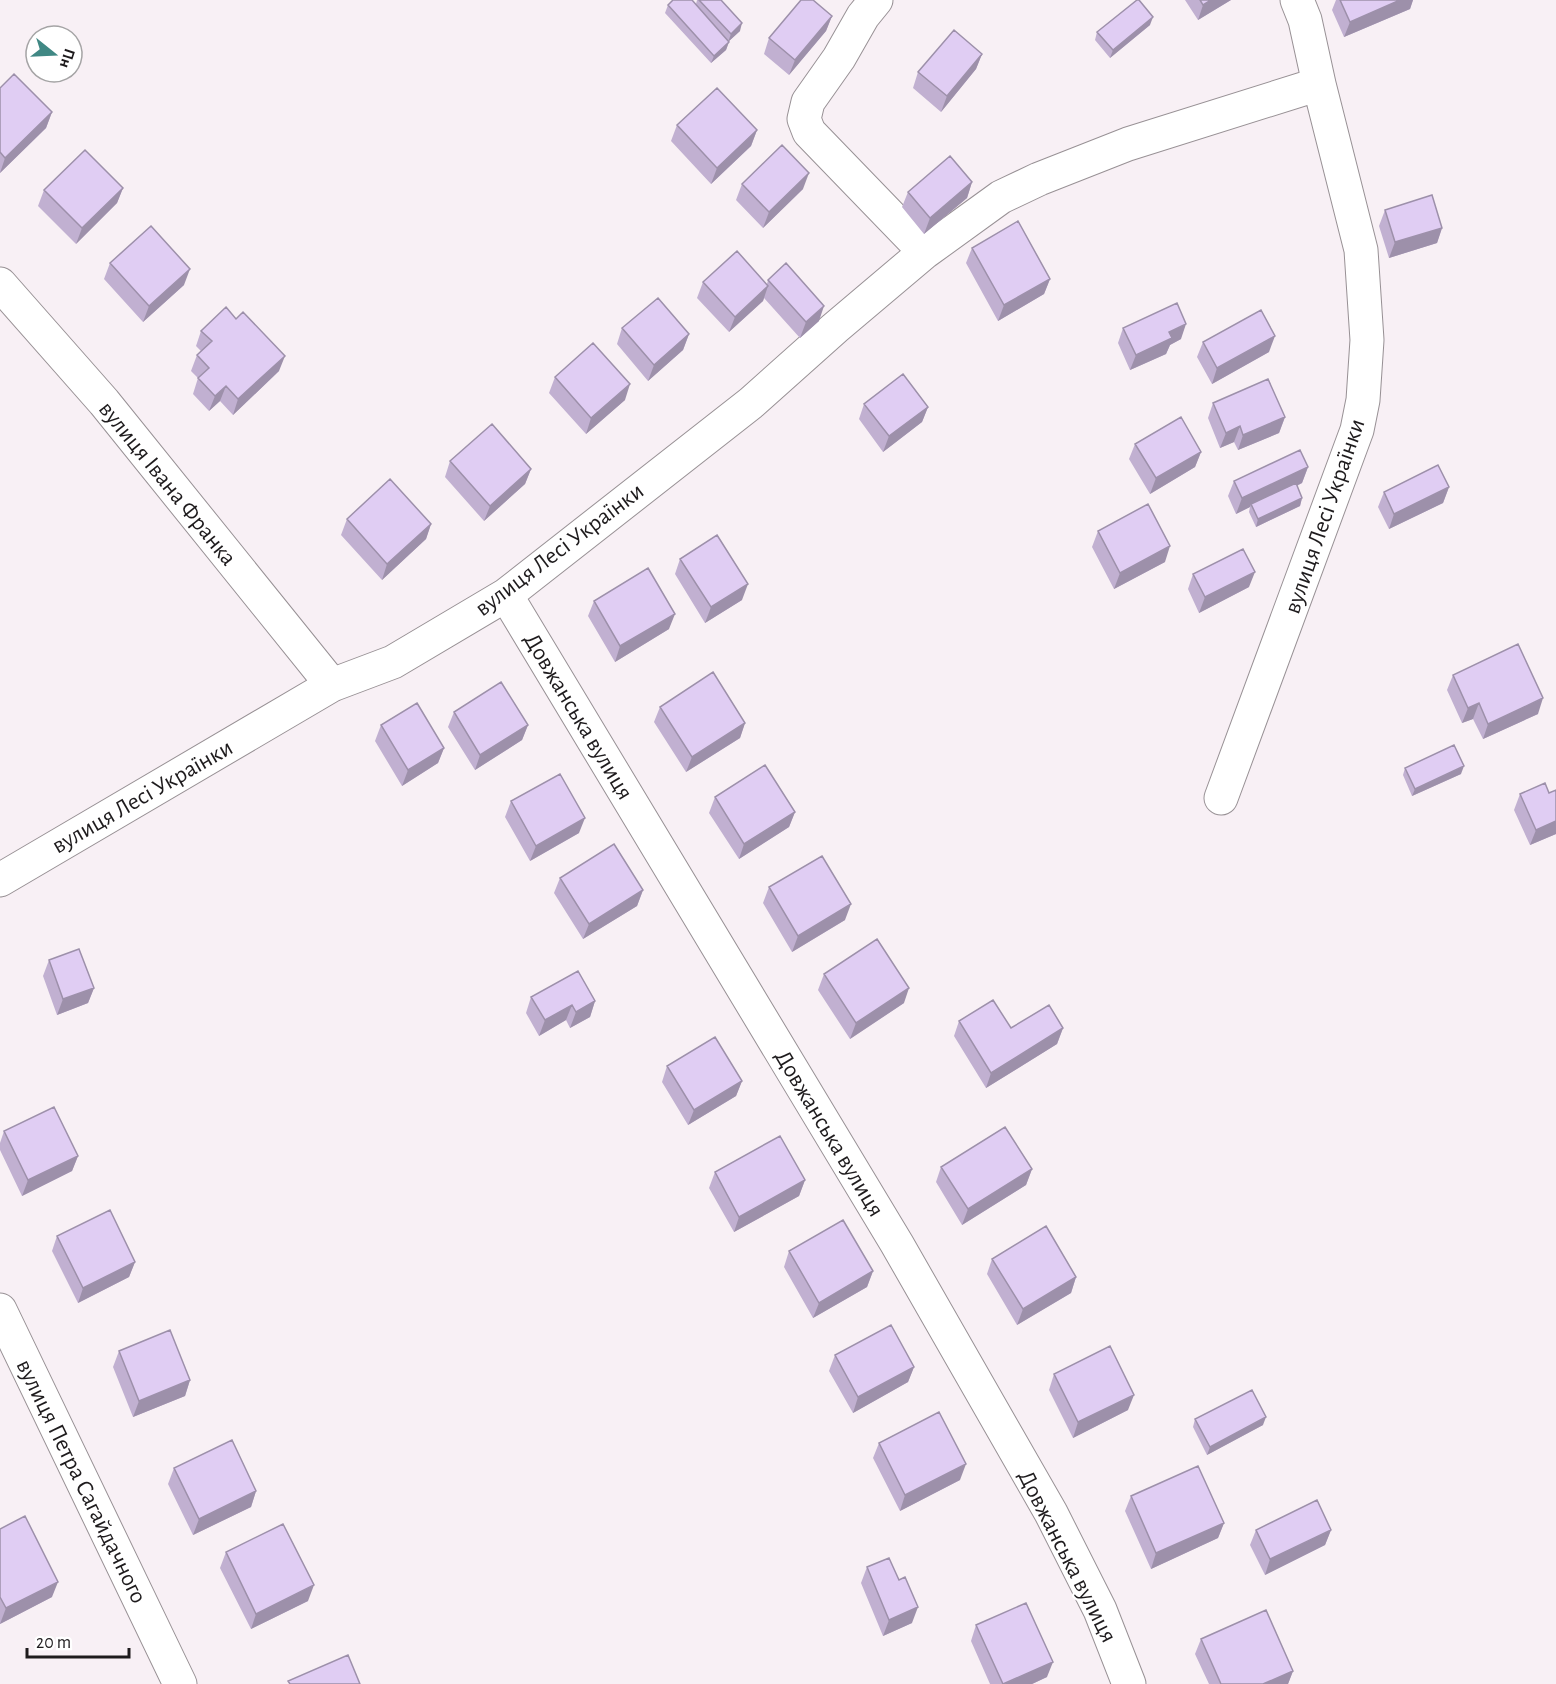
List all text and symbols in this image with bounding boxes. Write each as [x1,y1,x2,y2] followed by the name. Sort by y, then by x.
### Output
[24,24,84,84] north arrow
[57,47,78,70] text: Пн
[94,397,241,570] street label: вулиця Івана Франка
[1280,416,1370,617] street label: вулиця Лесі Українки
[471,479,648,621] street label: вулиця Лесі Українки
[519,629,637,804] street label: Довжанська вулиця
[48,735,237,858] street label: вулиця Лесі Українки
[770,1046,888,1221] street label: Довжанська вулиця
[12,1356,151,1607] street label: вулиця Петра Сагайдачного
[1013,1466,1121,1646] street label: Довжанська вулиця
[27,1621,129,1659] scale bar
[36,1634,71,1652] text: 20 m

